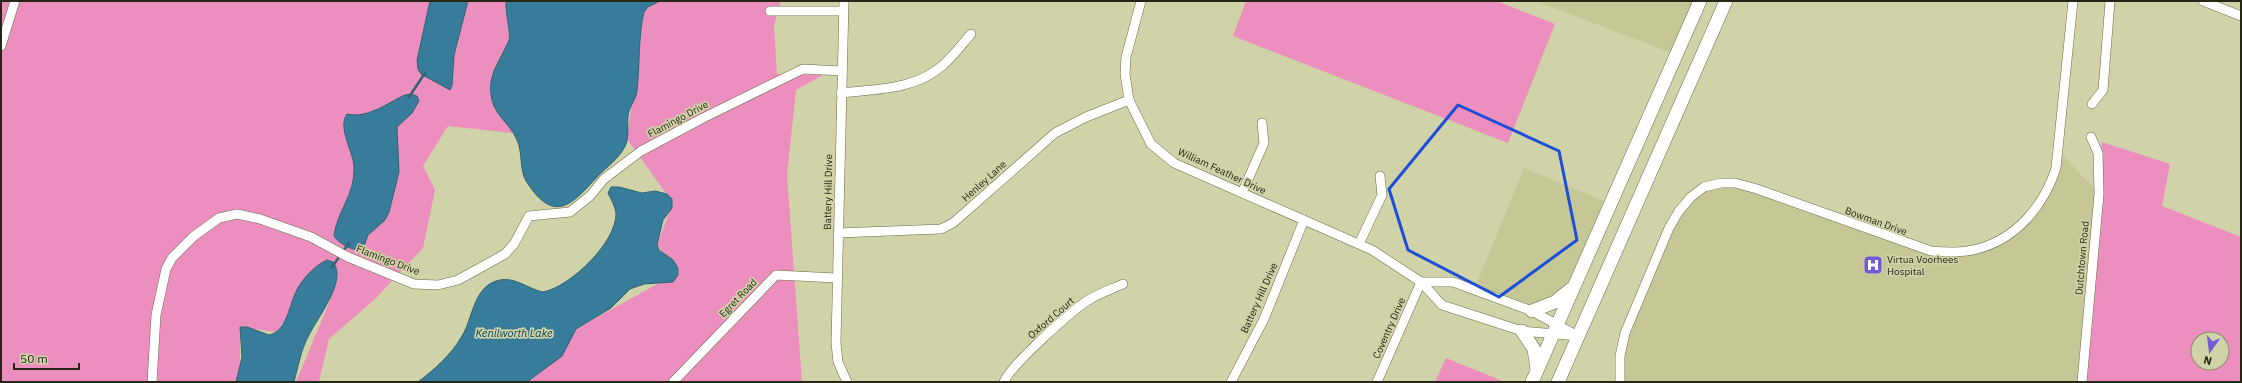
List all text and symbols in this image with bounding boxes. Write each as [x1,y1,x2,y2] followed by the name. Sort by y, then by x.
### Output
[645,97,711,140] street label: Flamingo Drive
[1176,145,1269,197] street label: William Feather Drive
[821,153,835,230] street label: Battery Hill Drive
[959,157,1009,204] street label: Henley Lane
[1843,204,1909,238] street label: Bowman Drive
[2072,220,2092,296] street label: Dutchtown Road
[354,242,422,278] street label: Flamingo Drive
[1887,253,1959,278] place label: Virtua Voorhees Hospital
[1862,254,1884,276] hospital icon: Virtua Voorhees Hospital
[1238,260,1281,335] street label: Battery Hill Drive
[716,276,760,320] street label: Egret Road
[1025,294,1077,342] street label: Oxford Court
[1370,295,1408,361] street label: Coventry Drive
[475,326,553,340] water label: Kenilworth Lake
[2190,331,2230,371] north arrow
[14,345,79,371] scale bar
[20,351,48,366] text: 50 m
[2202,353,2213,368] text: N

